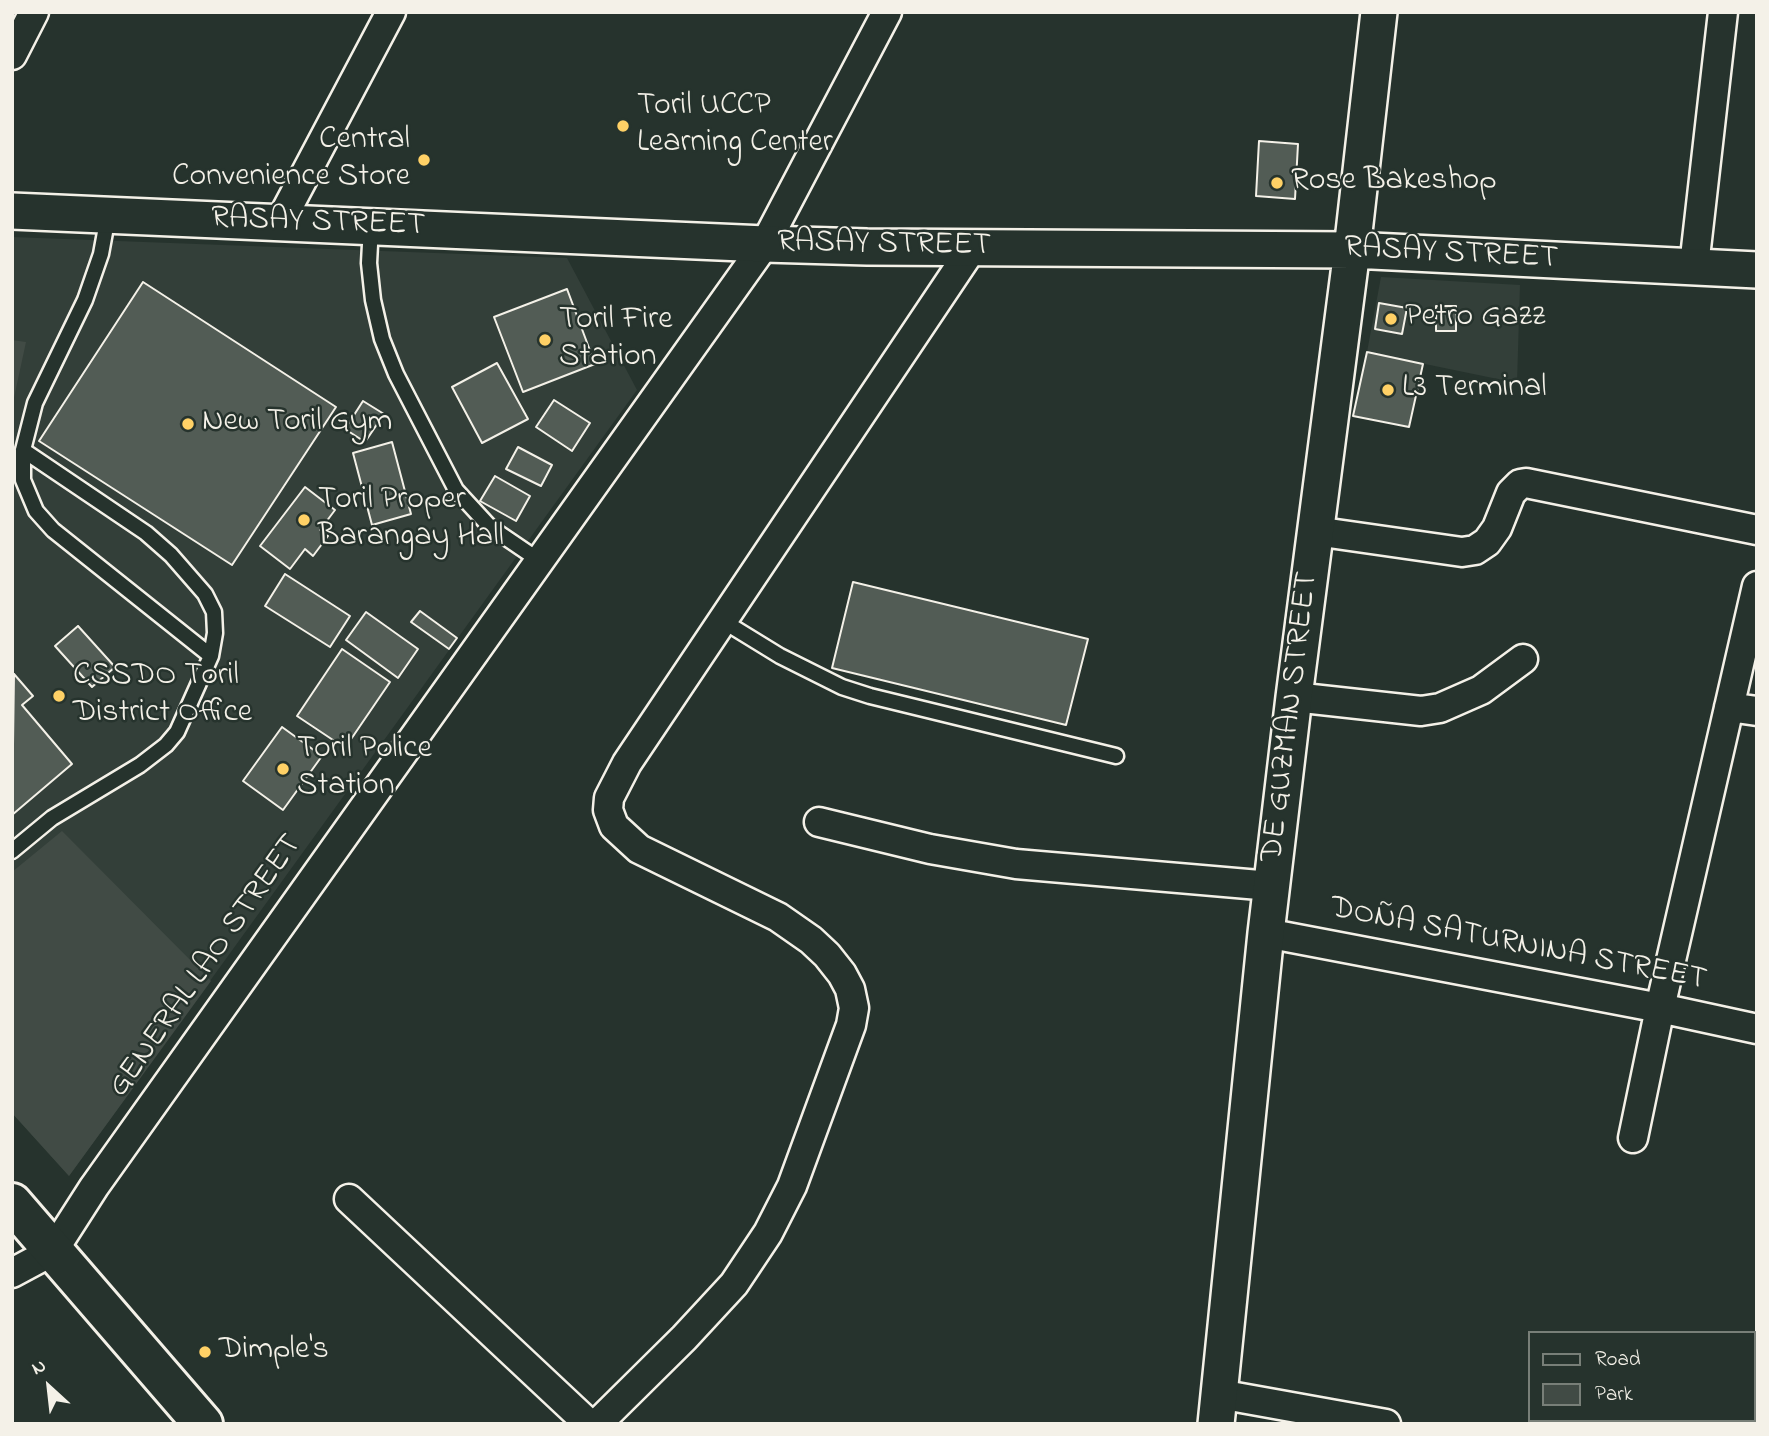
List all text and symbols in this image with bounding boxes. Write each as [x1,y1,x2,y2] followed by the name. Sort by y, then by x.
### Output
[637,89,833,164] place label: Toril UCCP Learning Center
[615,118,631,134] marker: Toril UCCP Learning Center
[172,123,410,198] place label: Central Convenience Store
[416,152,432,168] marker: Central Convenience Store
[1291,164,1497,202] place label: Rose Bakeshop
[1269,175,1285,191] marker: Rose Bakeshop
[210,201,426,247] street label: RASAY STREET
[777,225,991,267] street label: RASAY STREET
[1343,230,1559,280] street label: RASAY STREET
[1405,300,1545,338] place label: Petro Gazz
[559,303,673,378] place label: Toril Fire Station
[1383,311,1399,327] marker: Petro Gazz
[537,332,553,348] marker: Toril Fire Station
[1402,371,1547,409] place label: L3 Terminal
[1380,382,1396,398] marker: L3 Terminal
[202,405,392,443] place label: New Toril Gym
[180,416,196,432] marker: New Toril Gym
[318,483,504,558] place label: Toril Proper Barangay Hall
[296,512,312,528] marker: Toril Proper Barangay Hall
[1255,570,1329,864] street label: DE GUZMAN STREET
[73,659,252,734] place label: CSSDO Toril District Office
[51,688,67,704] marker: CSSDO Toril District Office
[297,732,432,807] place label: Toril Police Station
[275,761,291,777] marker: Toril Police Station
[102,828,312,1106] street label: GENERAL LAO STREET
[1327,891,1709,1001] street label: DOÑA SATURNINA STREET
[1528,1331,1755,1422] legend
[219,1333,329,1371] place label: Dimple's
[197,1344,213,1360] marker: Dimple's
[1595,1345,1641,1375] text: Road
[14,1352,84,1422] north arrow
[27,1353,51,1383] text: N
[1595,1380,1633,1410] text: Park

